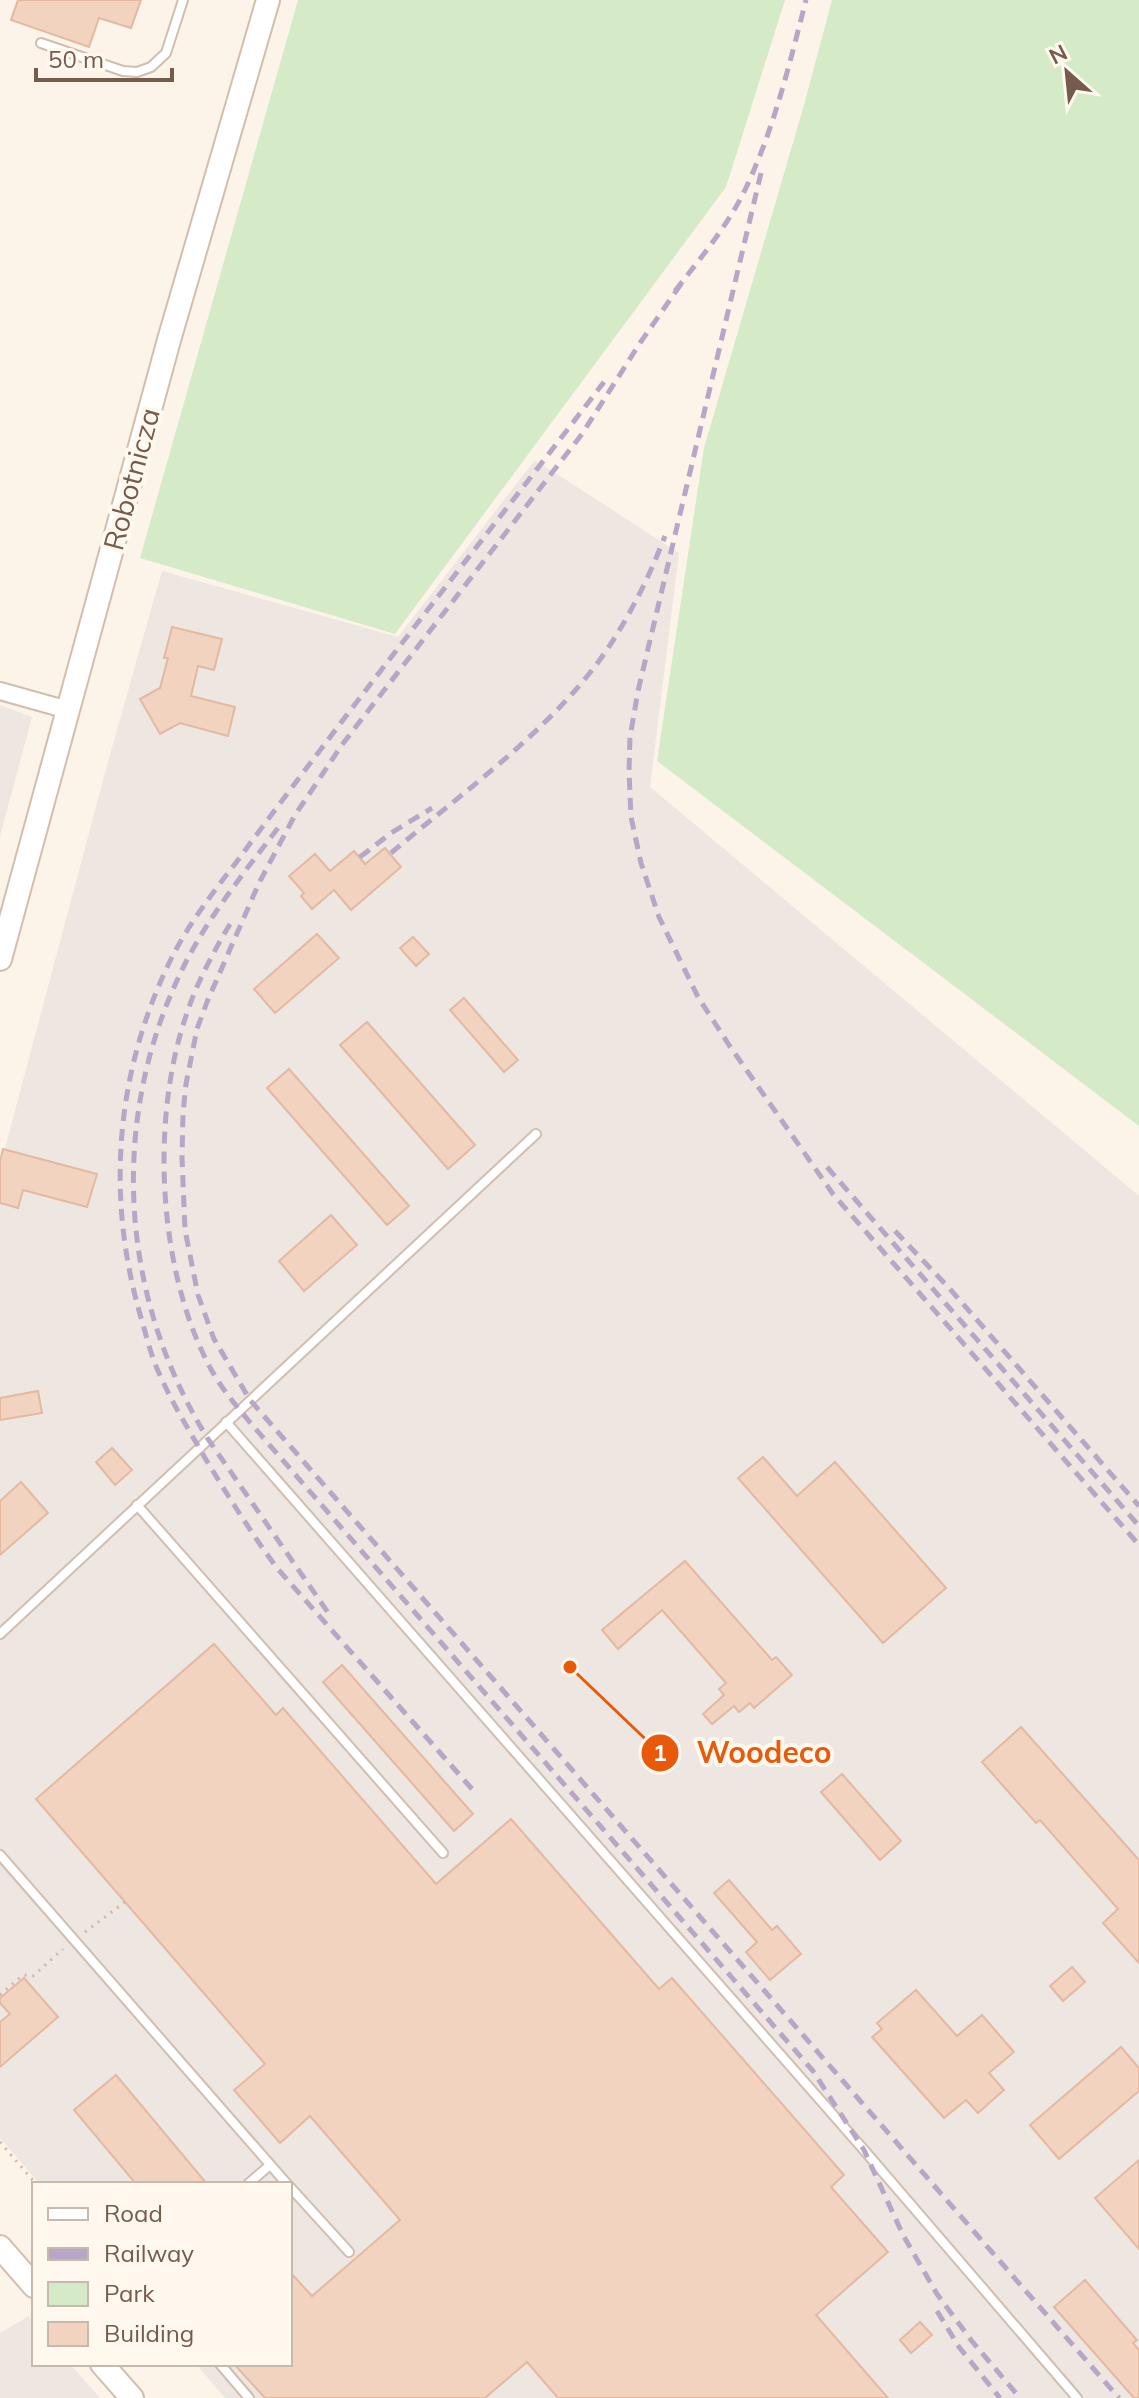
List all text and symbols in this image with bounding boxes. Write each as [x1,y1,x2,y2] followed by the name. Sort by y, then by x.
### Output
[36,32,172,82] scale bar
[1027,32,1107,112] north arrow
[1044,38,1072,70] text: N
[48,44,104,74] text: 50 m
[95,404,167,554] street label: Robotnicza
[640,1726,847,1780] callout: Woodeco
[697,1733,831,1771] text: Woodeco
[653,1737,667,1767] text: 1
[32,2182,292,2366] legend
[104,2198,163,2228] text: Road
[104,2238,194,2268] text: Railway
[104,2278,155,2308] text: Park
[104,2318,194,2348] text: Building

